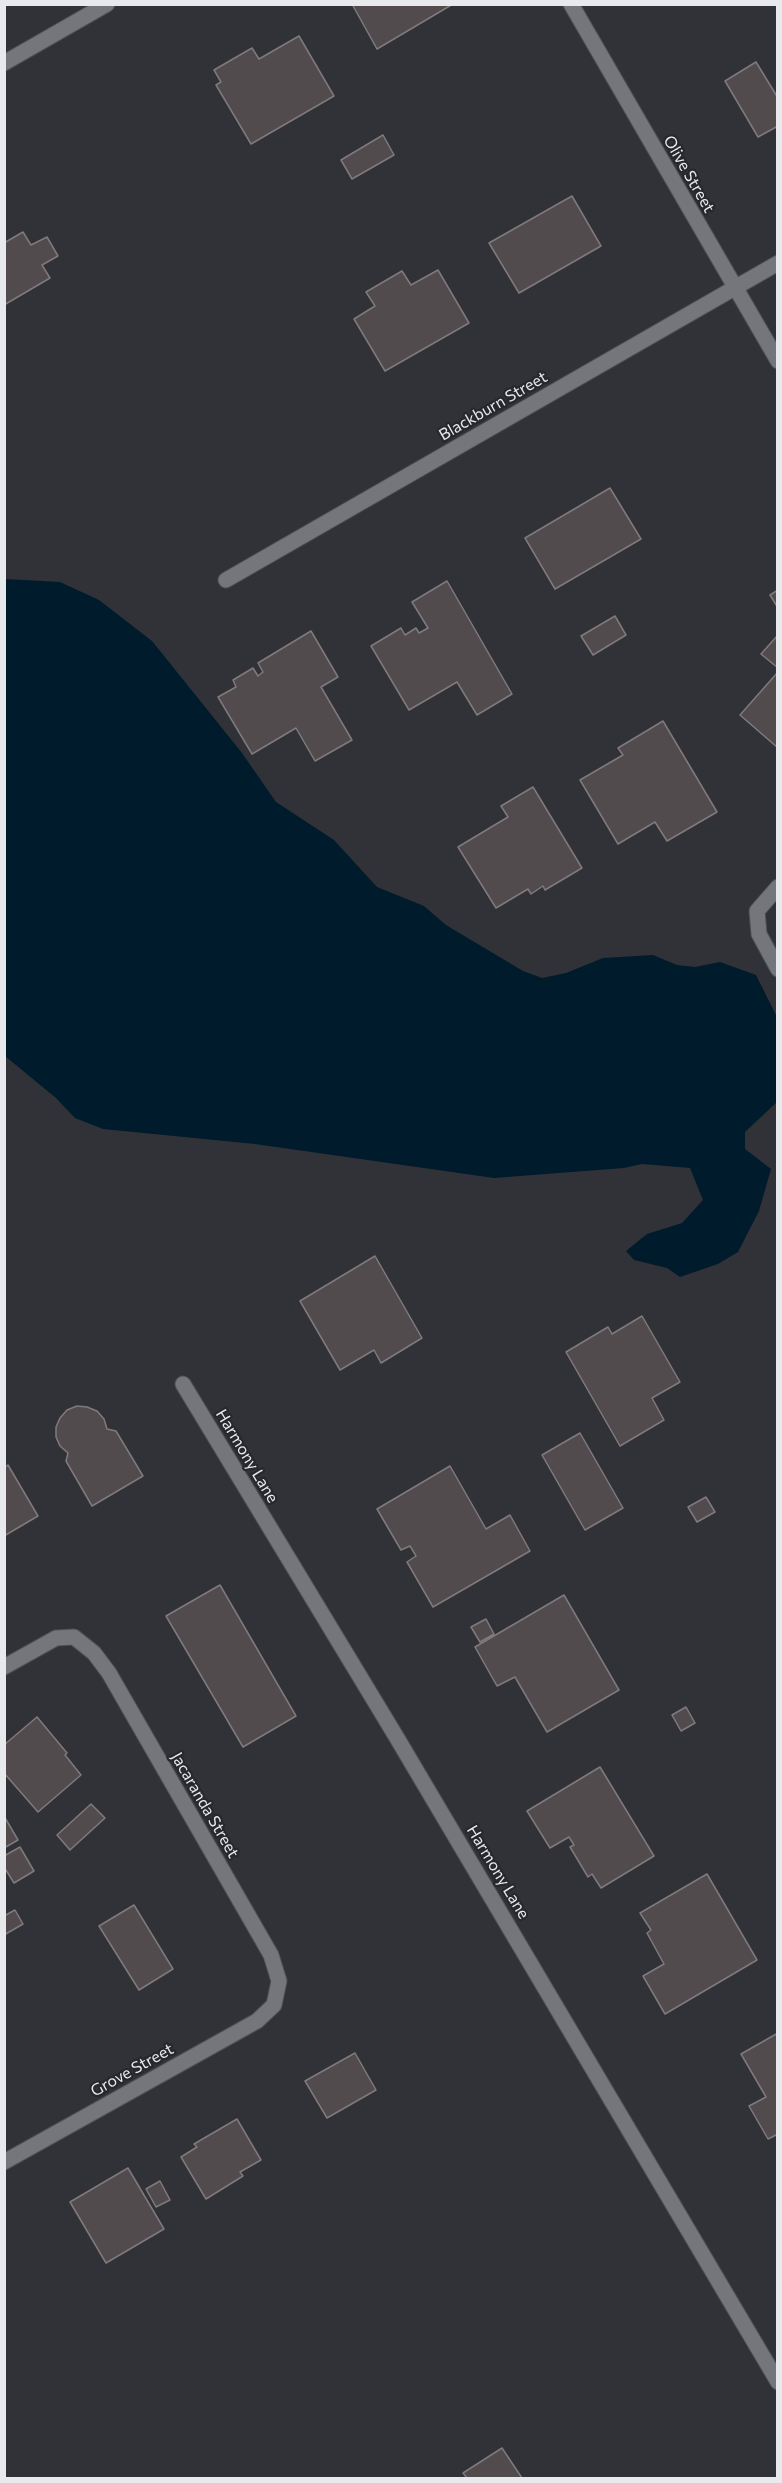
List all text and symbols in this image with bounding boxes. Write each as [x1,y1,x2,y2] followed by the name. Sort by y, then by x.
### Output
[659,132,719,216] street label: Olive Street
[436,367,550,445] street label: Blackburn Street
[212,1406,282,1506] street label: Harmony Lane
[167,1749,243,1861] street label: Jacaranda Street
[463,1822,533,1922] street label: Harmony Lane
[87,2039,177,2101] street label: Grove Street

